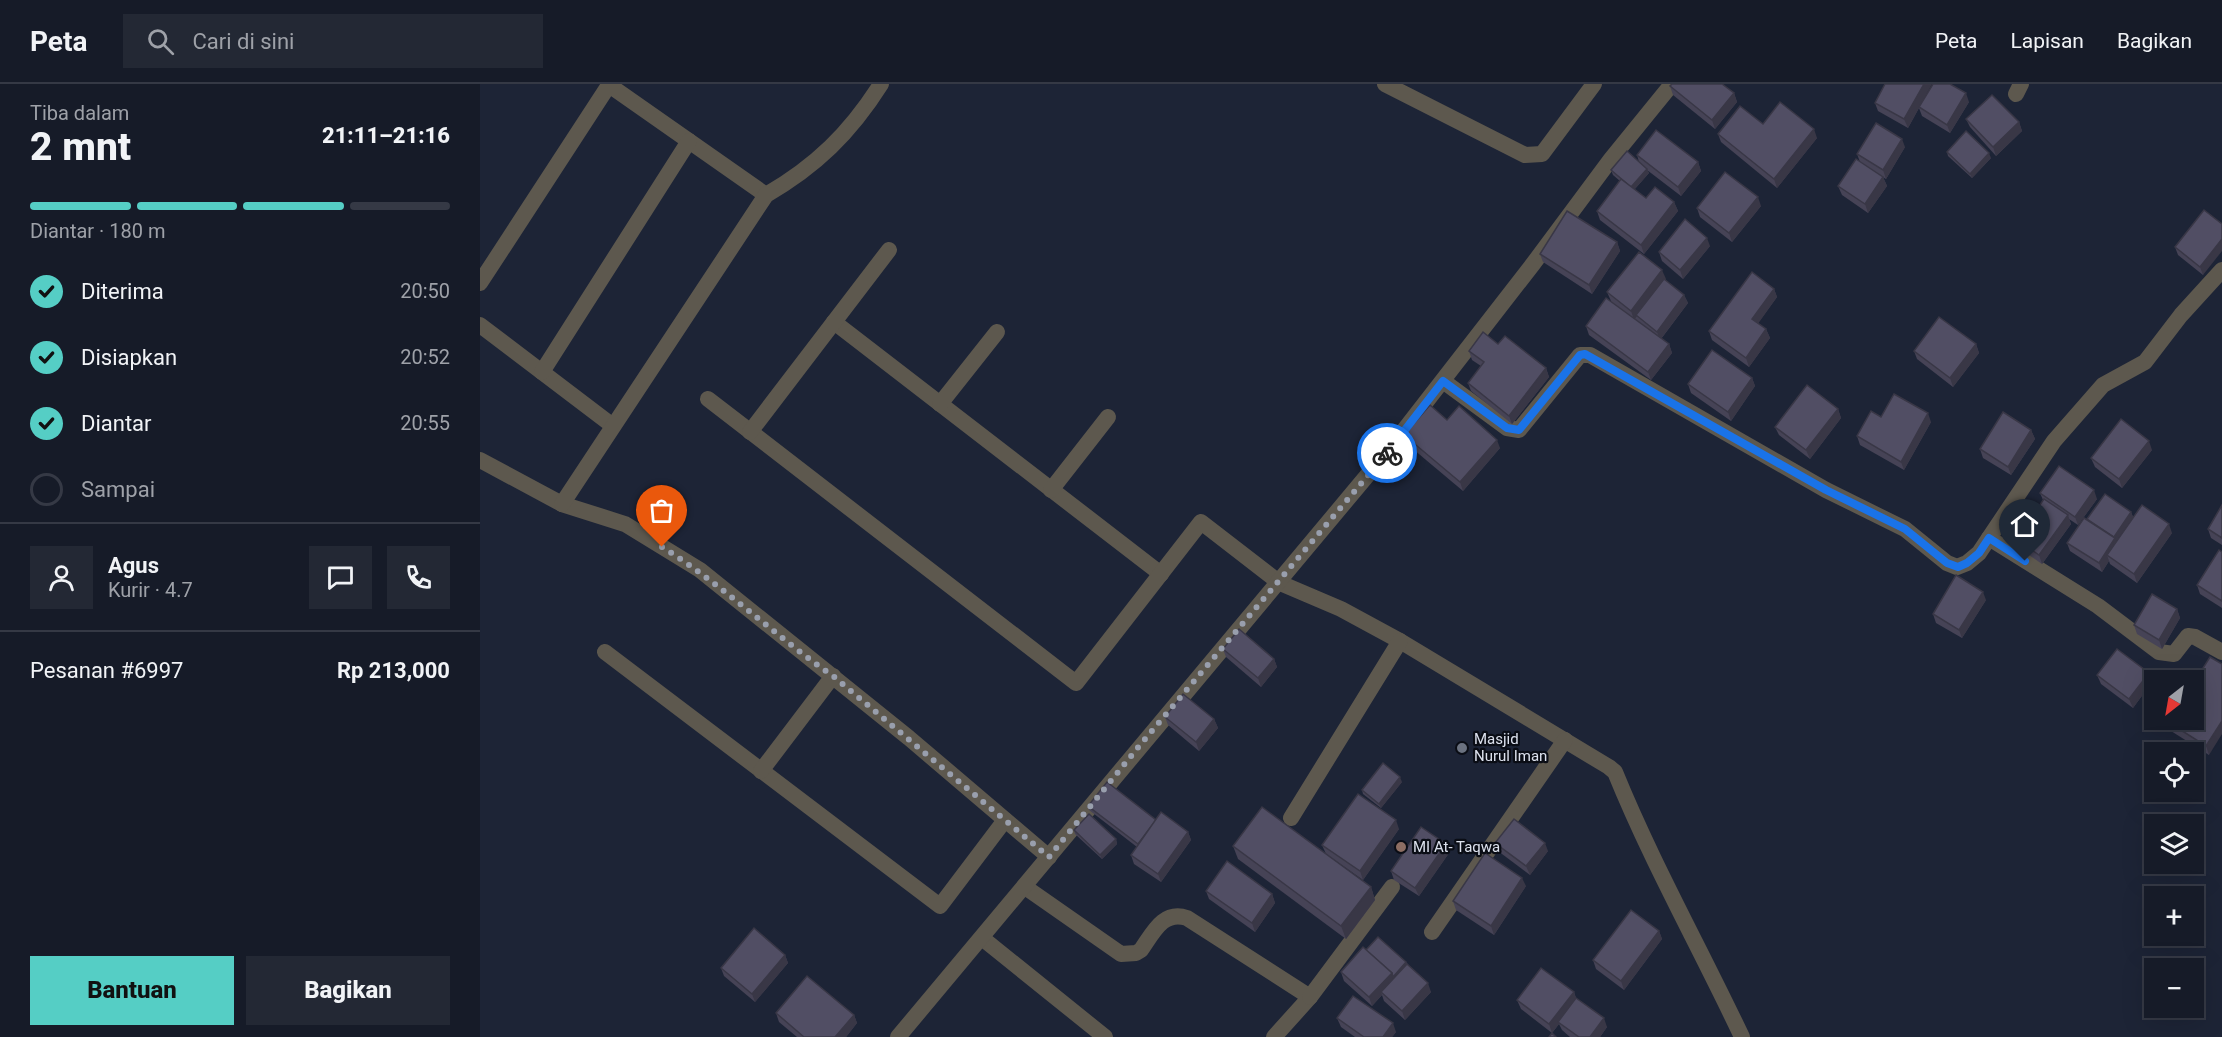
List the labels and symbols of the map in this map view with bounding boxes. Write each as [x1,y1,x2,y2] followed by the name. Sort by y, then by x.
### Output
[1357,423,1417,483] courier
[636,485,687,547] pin
[1999,499,2050,561] pin
[2144,670,2204,730] north arrow
[1474,730,1547,765] place label: Masjid Nurul Iman
[1455,741,1469,755] marker: Masjid Nurul Iman
[1413,838,1500,856] place label: MI At- Taqwa
[1394,840,1408,854] marker: MI At- Taqwa

